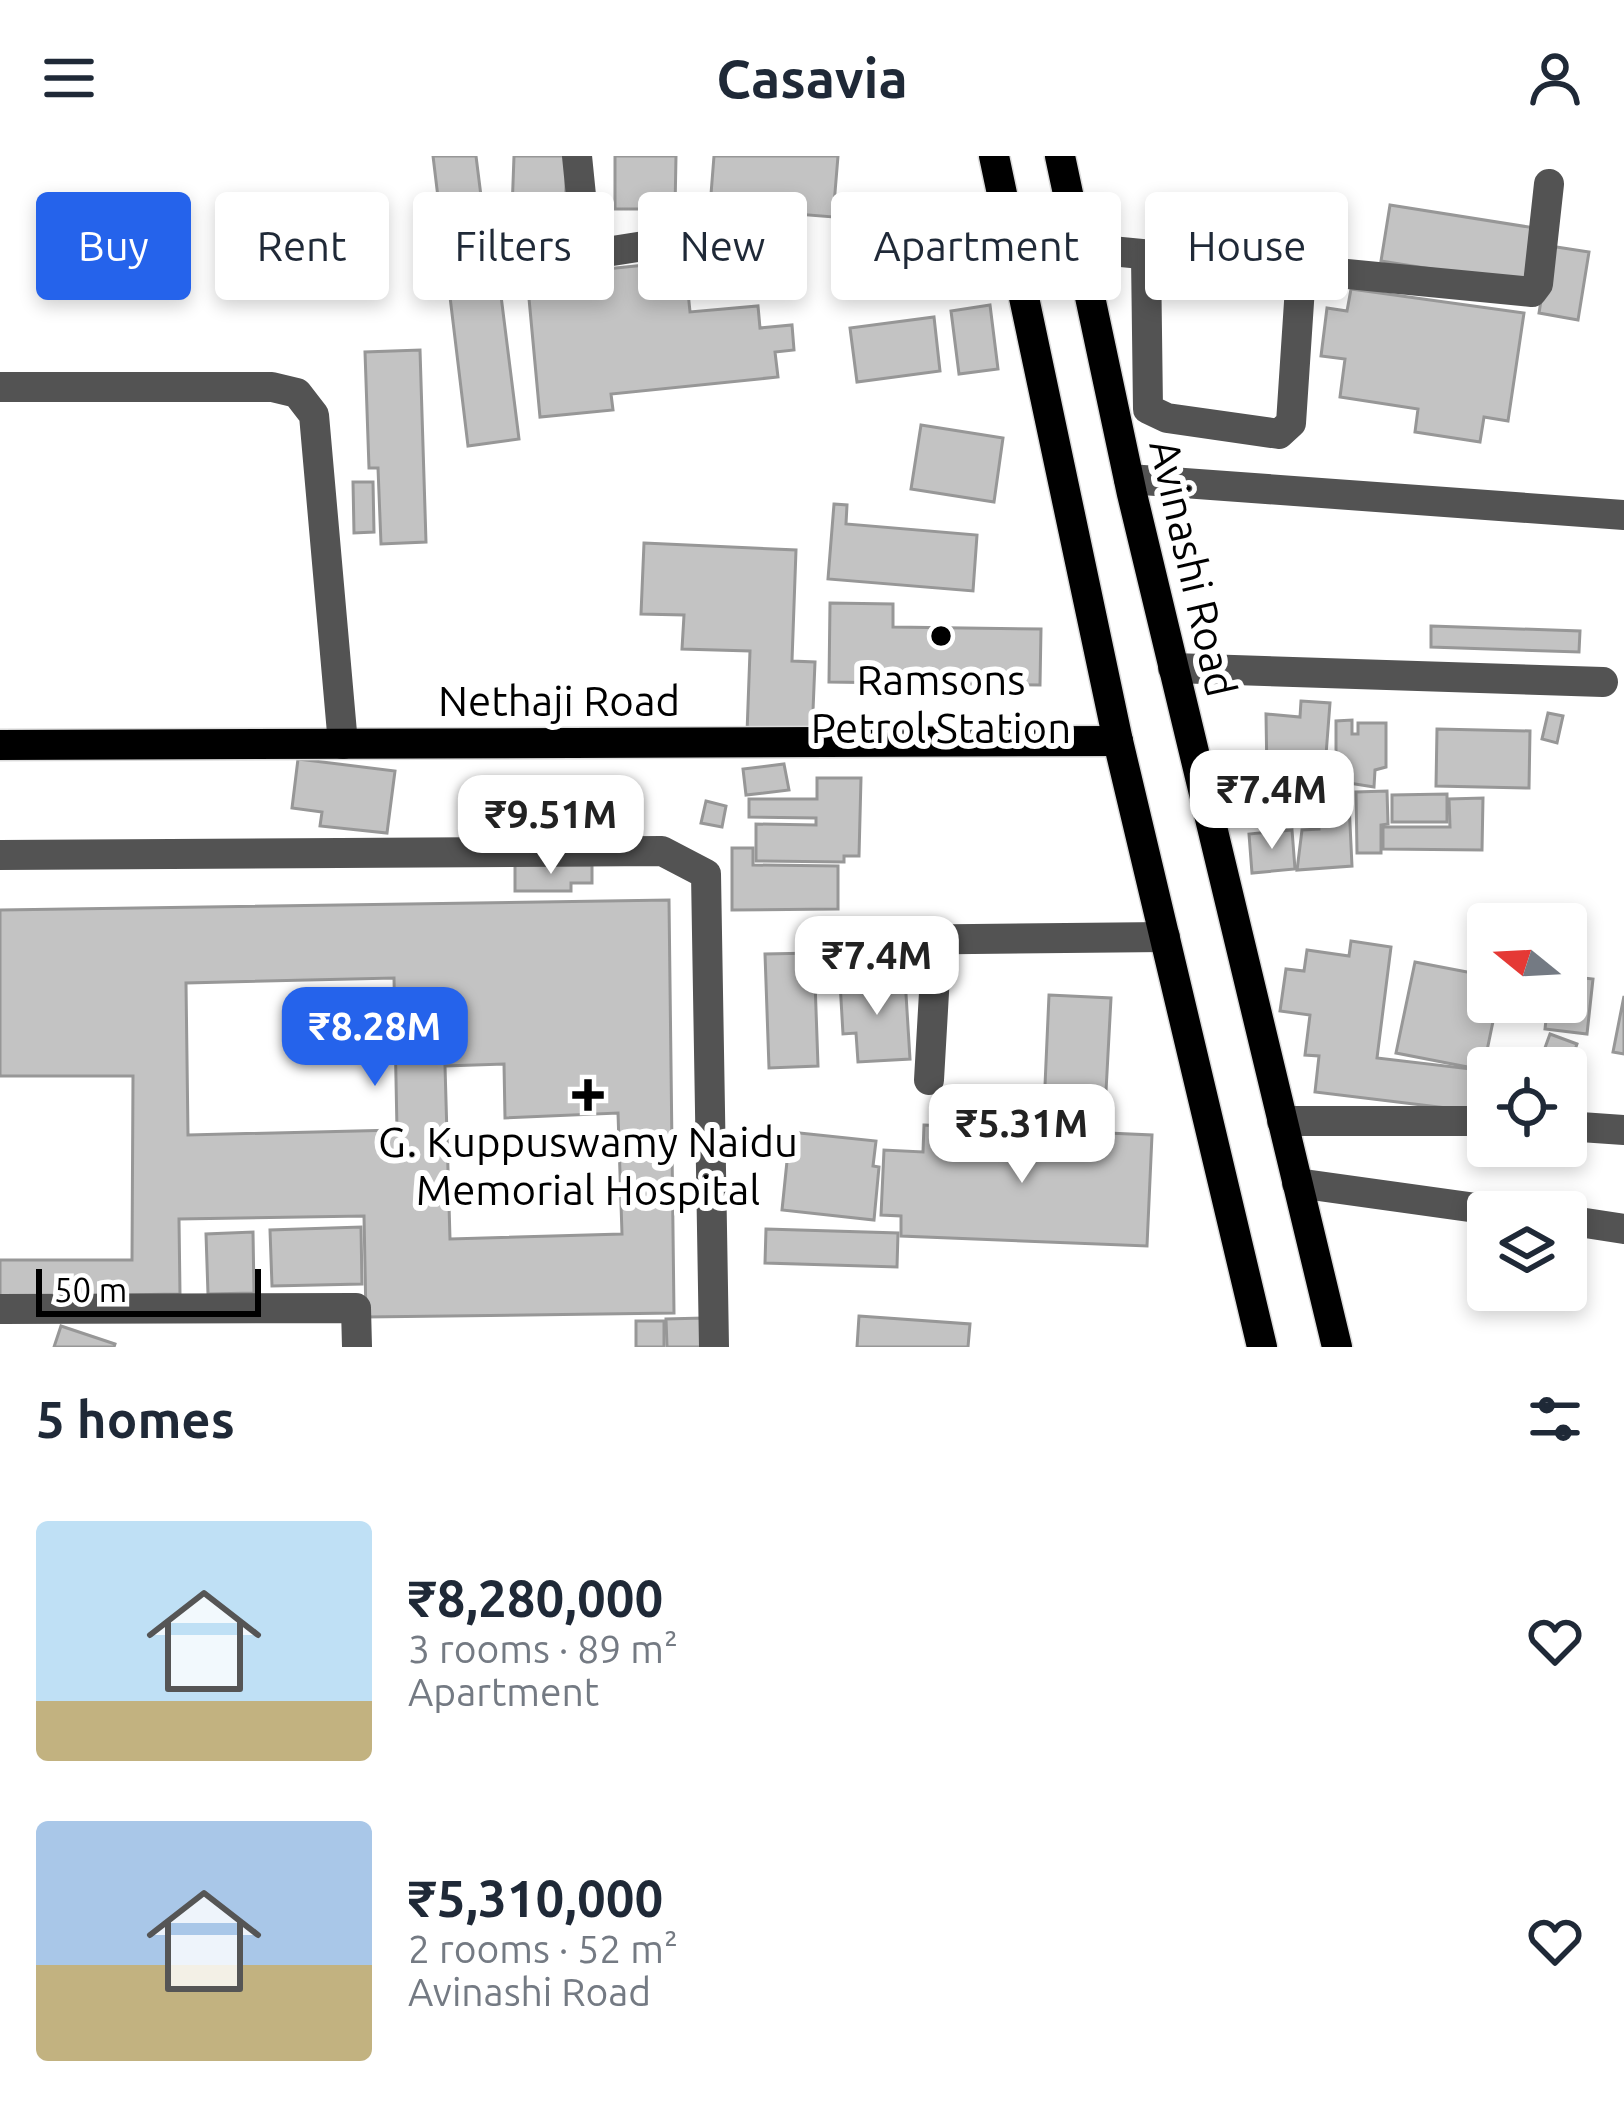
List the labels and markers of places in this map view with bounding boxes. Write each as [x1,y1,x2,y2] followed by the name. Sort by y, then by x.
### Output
[928,623,954,649] marker: Ramsons Petrol Station
[811,656,1071,751] place label: Ramsons Petrol Station
[1188,750,1356,852] pin: ₹7.4M
[453,775,649,877] pin: ₹9.51M
[793,916,961,1018] pin: ₹7.4M
[277,987,473,1089] pin: ₹8.28M
[572,1079,604,1111] marker: G. Kuppuswamy Naidu Memorial Hospital
[924,1084,1120,1186] pin: ₹5.31M
[378,1118,798,1213] place label: G. Kuppuswamy Naidu Memorial Hospital

